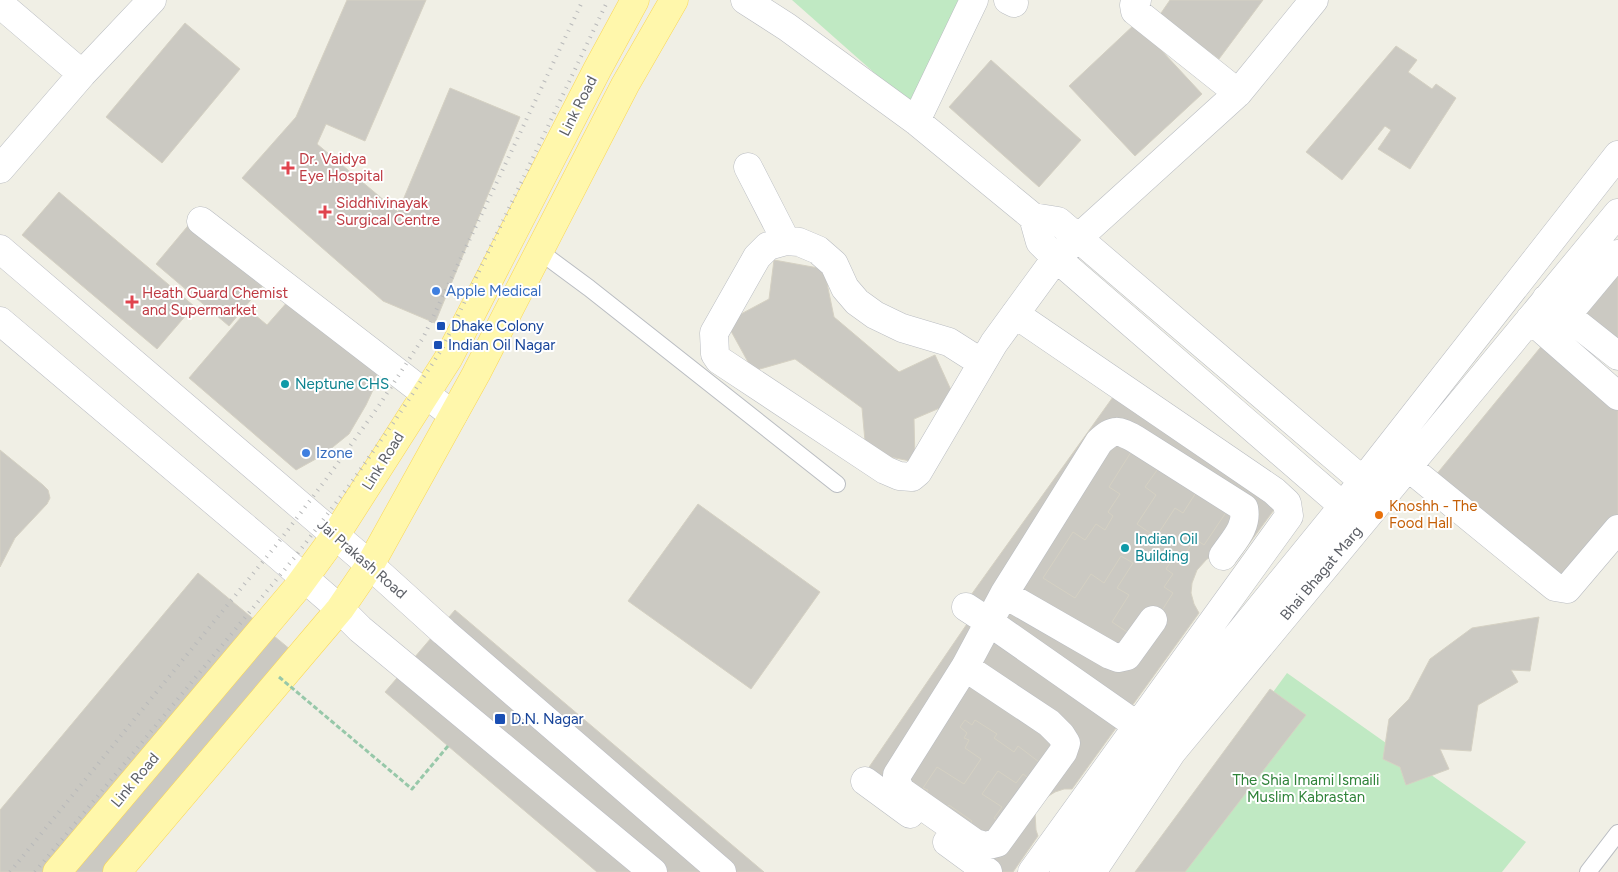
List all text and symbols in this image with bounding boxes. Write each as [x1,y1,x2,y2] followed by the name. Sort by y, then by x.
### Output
[555,73,601,139] street label: Link Road
[299,150,383,185] place label: Dr. Vaidya Eye Hospital
[281,161,295,175] marker: Dr. Vaidya Eye Hospital
[336,194,440,229] place label: Siddhivinayak Surgical Centre
[318,205,332,219] marker: Siddhivinayak Surgical Centre
[446,282,541,300] place label: Apple Medical
[142,284,288,319] place label: Heath Guard Chemist and Supermarket
[430,285,442,297] marker: Apple Medical
[126,296,138,308] marker: Heath Guard Chemist and Supermarket
[451,317,544,335] place label: Dhake Colony
[435,320,447,332] marker: Dhake Colony
[448,336,555,354] place label: Indian Oil Nagar
[432,339,444,351] marker: Indian Oil Nagar
[295,375,389,393] place label: Neptune CHS
[279,378,291,390] marker: Neptune CHS
[358,429,408,493] street label: Link Road
[316,444,353,462] place label: Izone
[300,447,312,459] marker: Izone
[1389,497,1477,532] place label: Knoshh - The Food Hall
[1373,509,1385,521] marker: Knoshh - The Food Hall
[314,515,410,603] street label: Jai Prakash Road
[1276,522,1366,624] street label: Bhai Bhagat Marg
[1135,530,1198,565] place label: Indian Oil Building
[1119,542,1131,554] marker: Indian Oil Building
[511,710,584,728] place label: D.N. Nagar
[493,712,507,726] marker: D.N. Nagar
[107,749,163,811] street label: Link Road
[1232,771,1380,806] park label: The Shia Imami Ismaili Muslim Kabrastan

